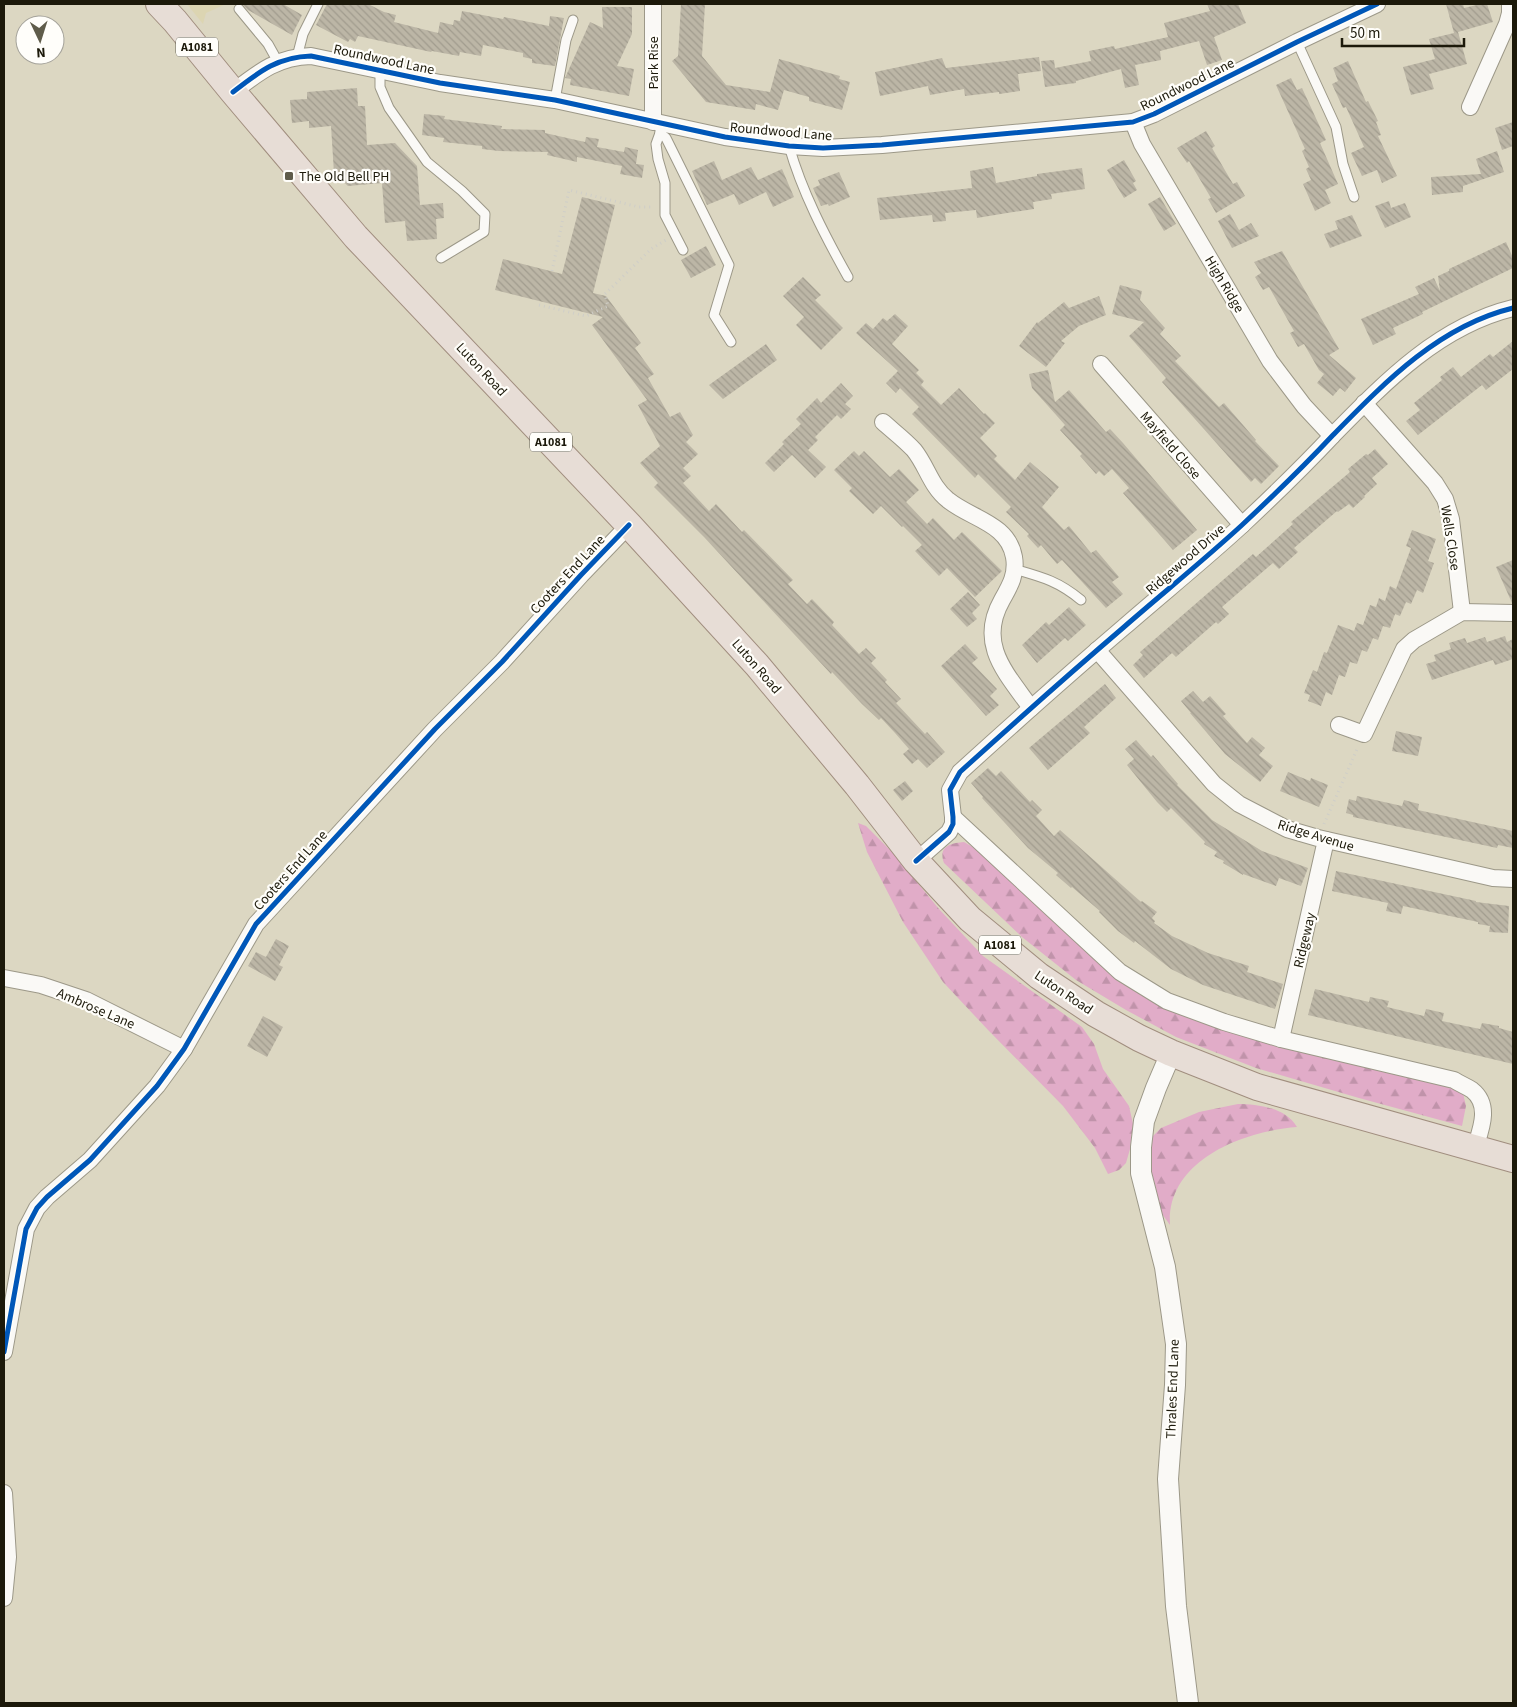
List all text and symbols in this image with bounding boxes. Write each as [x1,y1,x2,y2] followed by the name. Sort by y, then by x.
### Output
[15,15,65,65] north arrow
[1342,15,1464,47] scale bar
[1350,23,1380,44] text: 50 m
[644,36,664,90] street label: Park Rise
[176,38,218,56] road number: A1081
[331,40,436,80] street label: Roundwood Lane
[35,42,46,62] text: N
[1137,53,1238,116] street label: Roundwood Lane
[729,118,833,146] street label: Roundwood Lane
[299,167,389,187] place label: The Old Bell PH
[283,170,295,182] marker: The Old Bell PH
[1199,252,1249,317] street label: High Ridge
[451,338,511,401] street label: Luton Road
[1135,407,1205,484] street label: Mayfield Close
[530,432,572,452] road number: A1081
[1435,504,1465,572] street label: Wells Close
[1142,520,1230,600] street label: Ridgewood Drive
[526,531,610,619] street label: Cooters End Lane
[727,635,786,698] street label: Luton Road
[1275,815,1356,857] street label: Ridge Avenue
[249,826,332,915] street label: Cooters End Lane
[1289,910,1321,970] street label: Ridgeway
[979,936,1021,954] road number: A1081
[1030,966,1097,1020] street label: Luton Road
[53,983,138,1034] street label: Ambrose Lane
[1161,1339,1185,1439] street label: Thrales End Lane

